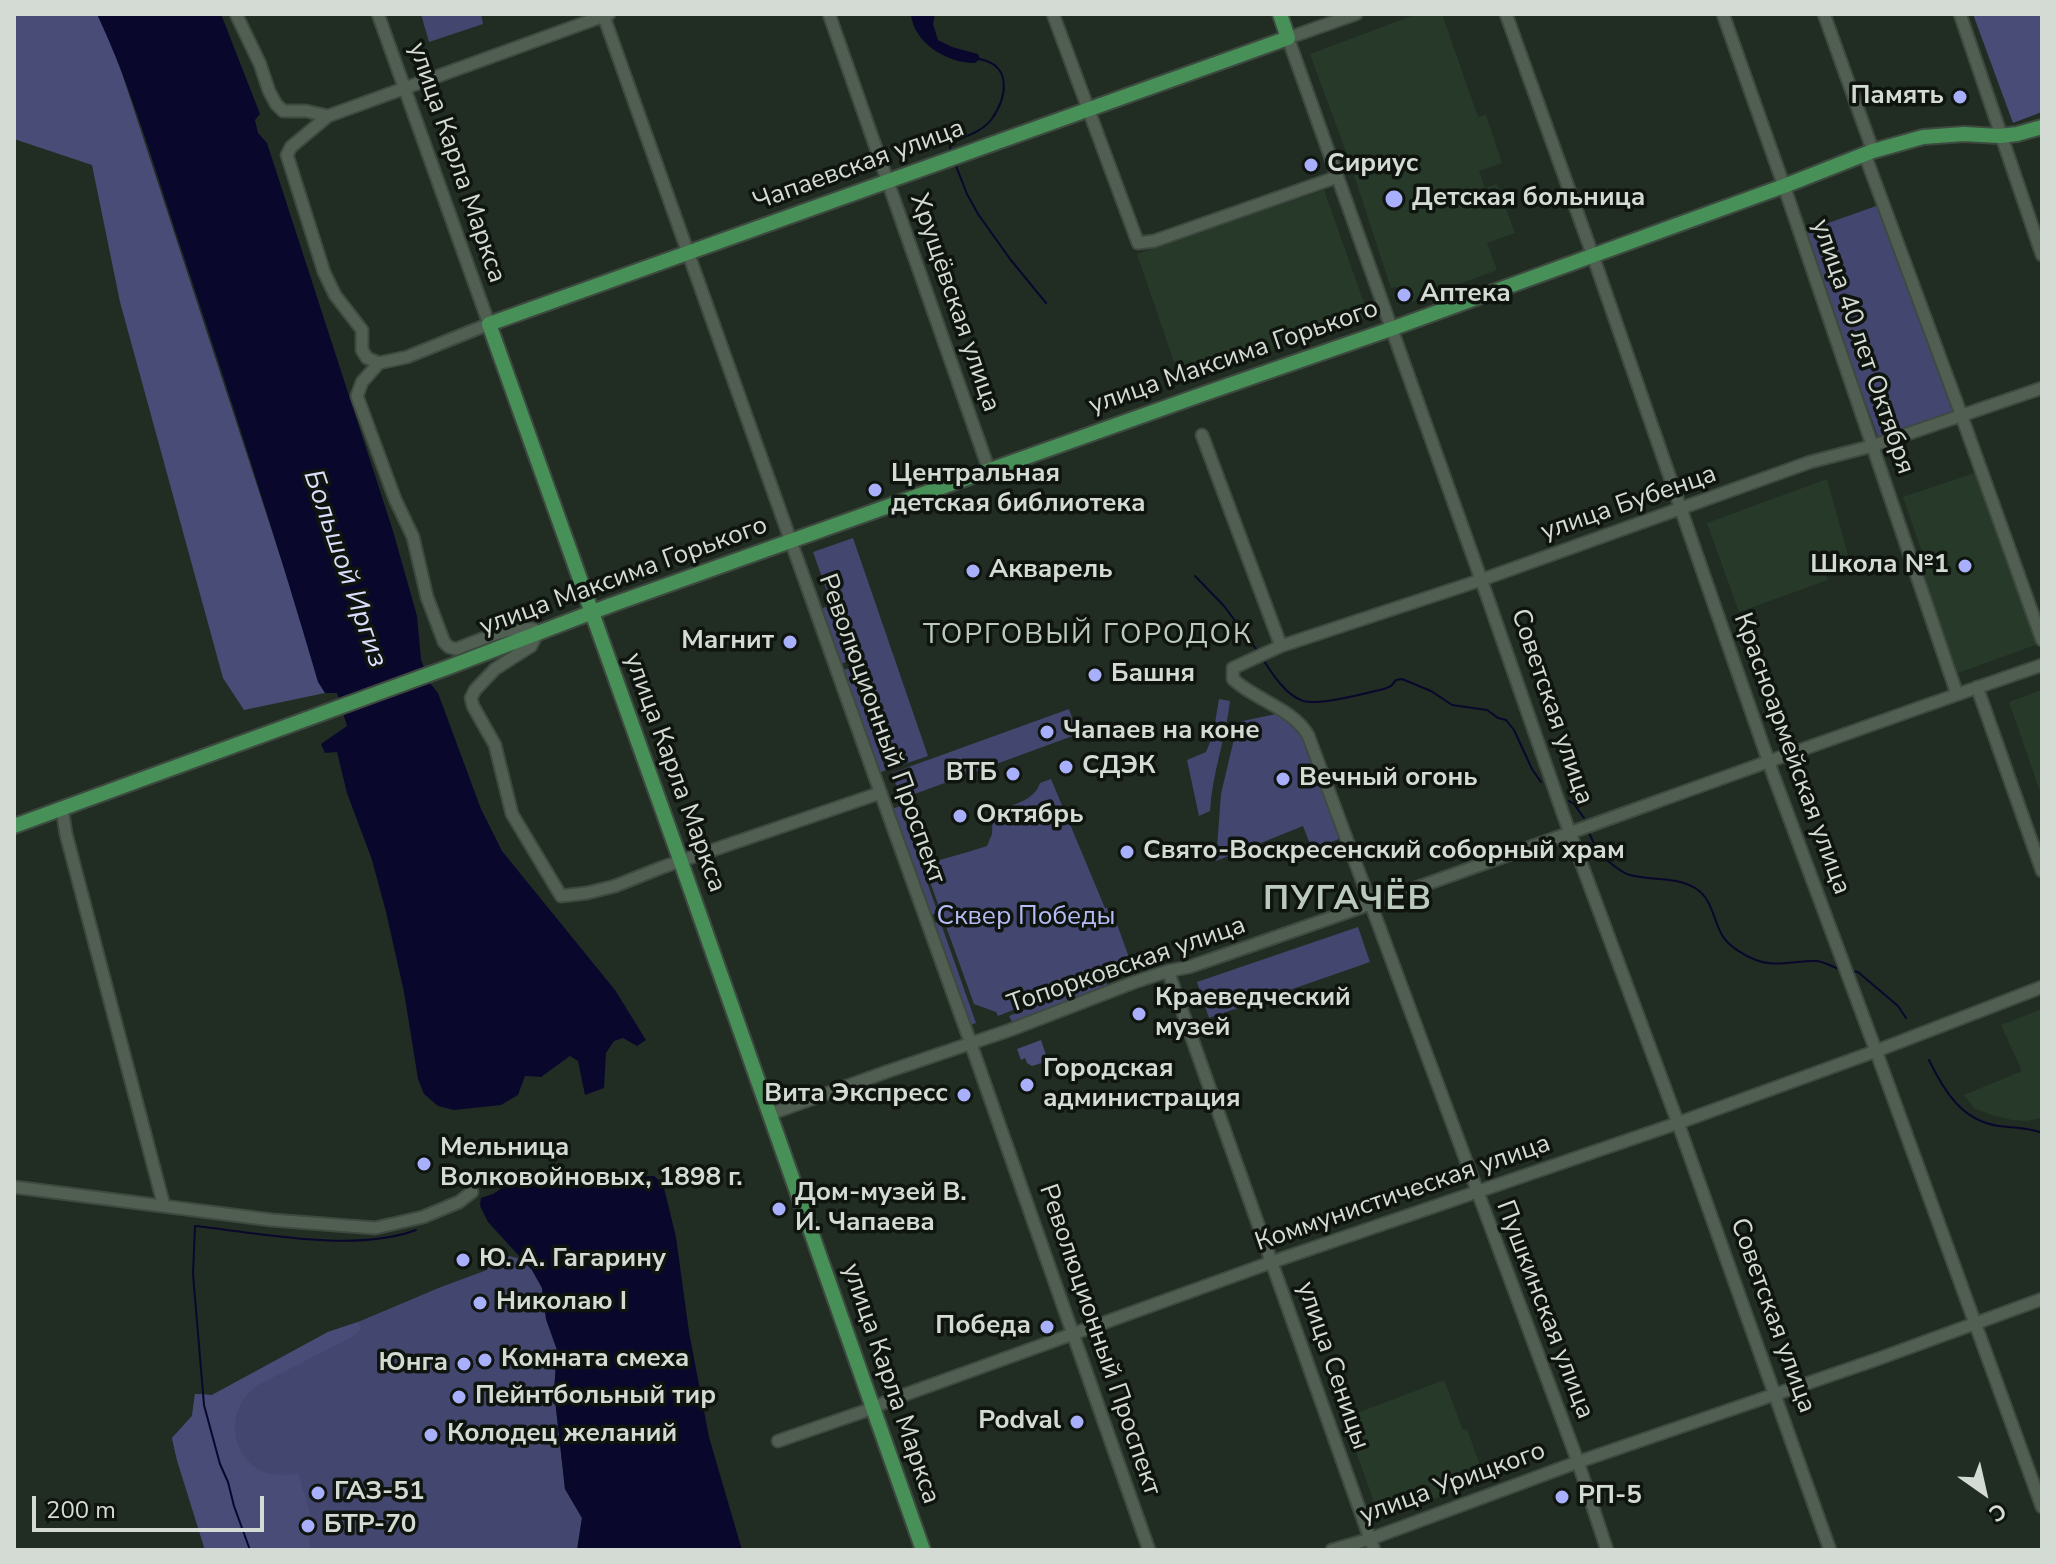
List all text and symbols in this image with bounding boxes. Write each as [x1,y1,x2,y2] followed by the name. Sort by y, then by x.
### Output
[400,39,512,287] street label: улица Карла Маркса
[1850,81,1944,113] place label: Память
[1951,88,1969,106] marker: Память
[749,113,969,219] street label: Чапаевская улица
[1327,149,1418,181] place label: Сириус
[1302,156,1320,174] marker: Сириус
[1412,183,1645,215] place label: Детская больница
[1383,188,1405,210] marker: Детская больница
[902,190,1006,416] street label: Хрущёвская улица
[1804,215,1920,479] street label: улица 40 лет Октября
[1420,279,1511,311] place label: Аптека
[1395,286,1413,304] marker: Аптека
[1085,294,1383,422] street label: улица Максима Горького
[891,459,1145,520] place label: Центральная детская библиотека
[1537,459,1721,549] street label: улица Бубенца
[294,466,394,672] water label: Большой Иргиз
[866,481,884,499] marker: Центральная детская библиотека
[476,510,772,644] street label: улица Максима Горького
[1810,550,1949,582] place label: Школа №1
[989,555,1113,587] place label: Акварель
[1956,557,1974,575] marker: Школа №1
[964,562,982,580] marker: Акварель
[810,570,952,888] street label: Революционный Проспект
[1503,605,1599,809] street label: Советская улица
[1725,609,1857,899] street label: Красноармейская улица
[923,619,1253,653] district label: ТОРГОВЫЙ ГОРОДОК
[681,626,774,658] place label: Магнит
[781,633,799,651] marker: Магнит
[616,649,732,897] street label: улица Карла Маркса
[1111,659,1195,691] place label: Башня
[1086,666,1104,684] marker: Башня
[1063,716,1260,748] place label: Чапаев на коне
[1038,723,1056,741] marker: Чапаев на коне
[1082,751,1156,783] place label: СДЭК
[946,758,997,790] place label: ВТБ
[1057,758,1075,776] marker: СДЭК
[1299,763,1478,795] place label: Вечный огонь
[1004,765,1022,783] marker: ВТБ
[1274,770,1292,788] marker: Вечный огонь
[976,800,1084,832] place label: Октябрь
[951,807,969,825] marker: Октябрь
[1143,836,1625,868] place label: Свято-Воскресенский соборный храм
[1118,843,1136,861] marker: Свято-Воскресенский соборный храм
[1263,881,1433,921] district label: ПУГАЧЁВ
[936,902,1116,934] park label: Сквер Победы
[1004,911,1250,1021] street label: Топорковская улица
[1155,983,1351,1044] place label: Краеведческий музей
[1130,1005,1148,1023] marker: Краеведческий музей
[1043,1054,1241,1116] place label: Городская администрация
[1018,1076,1036,1094] marker: Городская администрация
[764,1079,948,1111] place label: Вита Экспресс
[955,1086,973,1104] marker: Вита Экспресс
[1251,1129,1555,1259] street label: Коммунистическая улица
[440,1133,743,1194] place label: Мельница Волковойновых, 1898 г.
[415,1155,433,1173] marker: Мельница Волковойновых, 1898 г.
[795,1178,967,1240] place label: Дом-музей В. И. Чапаева
[1031,1180,1167,1500] street label: Революционный Проспект
[1488,1196,1600,1424] street label: Пушкинская улица
[770,1200,788,1218] marker: Дом-музей В. И. Чапаева
[1722,1214,1822,1418] street label: Советская улица
[479,1244,666,1276] place label: Ю. А. Гагарину
[454,1251,472,1269] marker: Ю. А. Гагарину
[834,1260,946,1508] street label: улица Карла Маркса
[1289,1278,1375,1454] street label: улица Сеницы
[496,1287,627,1319] place label: Николаю I
[471,1294,489,1312] marker: Николаю I
[935,1311,1031,1343] place label: Победа
[1038,1318,1056,1336] marker: Победа
[501,1344,689,1376] place label: Комната смеха
[379,1348,448,1380] place label: Юнга
[476,1351,494,1369] marker: Комната смеха
[455,1355,473,1373] marker: Юнга
[475,1381,716,1413] place label: Пейнтбольный тир
[450,1388,468,1406] marker: Пейнтбольный тир
[978,1406,1061,1438] place label: Podval
[1068,1413,1086,1431] marker: Podval
[447,1419,677,1451] place label: Колодец желаний
[422,1426,440,1444] marker: Колодец желаний
[1356,1436,1550,1532] street label: улица Урицкого
[1944,1452,2024,1532] north arrow
[334,1477,425,1509] place label: ГАЗ-51
[36,1480,268,1530] scale bar
[1578,1481,1642,1513] place label: РП-5
[309,1484,327,1502] marker: ГАЗ-51
[1553,1488,1571,1506] marker: РП-5
[46,1494,116,1526] text: 200 m
[1983,1495,2012,1529] text: С
[324,1510,416,1542] place label: БТР-70
[299,1517,317,1535] marker: БТР-70

